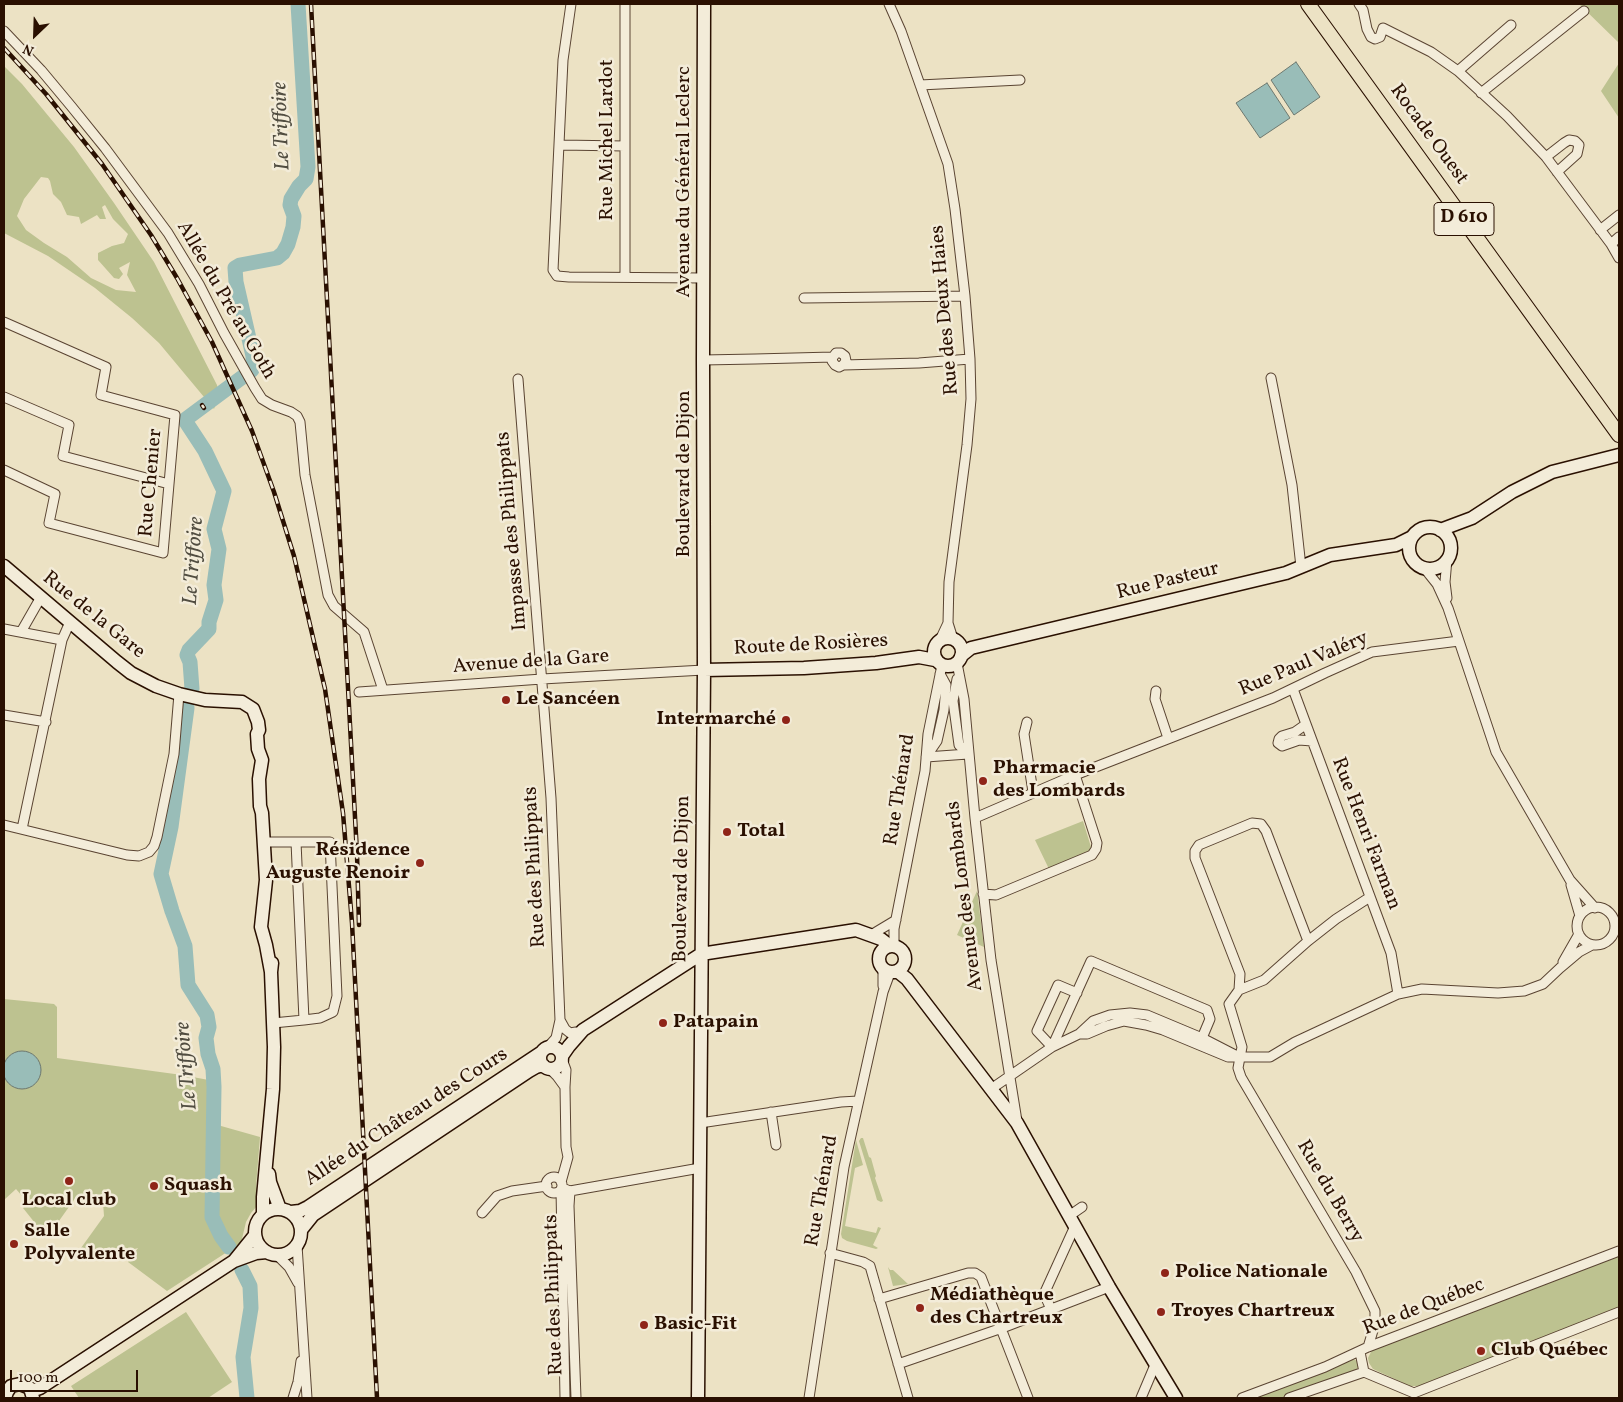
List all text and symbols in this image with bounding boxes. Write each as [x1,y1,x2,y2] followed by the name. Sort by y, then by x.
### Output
[10,10,60,60] north arrow
[20,38,37,60] text: N
[596,59,620,221] street label: Rue Michel Lardot
[673,66,697,298] street label: Avenue du Général Leclerc
[1383,80,1473,190] street label: Rocade Ouest
[269,81,297,171] water label: Le Triffoire
[1434,202,1494,235] road number: D 610
[170,218,280,384] street label: Allée du Pré au Goth
[927,224,965,396] street label: Rue des Deux Haies
[673,390,697,558] street label: Boulevard de Dijon
[135,428,169,538] street label: Rue Chenier
[492,430,534,632] street label: Impasse des Philippats
[179,516,211,606] water label: Le Triffoire
[1114,558,1222,606] street label: Rue Pasteur
[37,567,149,665] street label: Rue de la Gare
[1236,627,1372,703] street label: Rue Paul Valéry
[733,630,889,662] street label: Route de Rosières
[452,646,610,680] street label: Avenue de la Gare
[516,688,620,712] place label: Le Sancéen
[500,694,512,706] marker: Le Sancéen
[656,708,776,732] place label: Intermarché
[780,714,792,726] marker: Intermarché
[880,732,922,848] street label: Rue Thénard
[1325,754,1405,914] street label: Rue Henri Farman
[993,757,1125,804] place label: Pharmacie des Lombards
[977,775,989,787] marker: Pharmacie des Lombards
[520,786,552,948] street label: Rue des Philippats
[670,795,696,963] street label: Boulevard de Dijon
[942,800,990,992] street label: Avenue des Lombards
[737,820,785,844] place label: Total
[721,826,733,838] marker: Total
[266,839,410,886] place label: Résidence Auguste Renoir
[414,857,426,869] marker: Résidence Auguste Renoir
[673,1011,759,1035] place label: Patapain
[657,1017,669,1029] marker: Patapain
[172,1021,204,1111] water label: Le Triffoire
[301,1043,513,1193] street label: Allée du Château des Cours
[801,1133,845,1249] street label: Rue Thénard
[1290,1136,1368,1248] street label: Rue du Berry
[164,1174,233,1198] place label: Squash
[63,1175,75,1187] marker: Local club
[148,1180,160,1192] marker: Squash
[22,1189,116,1213] place label: Local club
[540,1214,570,1376] street label: Rue des Philippats
[24,1220,135,1267] place label: Salle Polyvalente
[8,1238,20,1250] marker: Salle Polyvalente
[1175,1261,1328,1285] place label: Police Nationale
[1159,1267,1171,1279] marker: Police Nationale
[1360,1274,1488,1342] street label: Rue de Québec
[930,1284,1063,1331] place label: Médiathèque des Chartreux
[1171,1300,1335,1324] place label: Troyes Chartreux
[914,1302,926,1314] marker: Médiathèque des Chartreux
[1155,1306,1167,1318] marker: Troyes Chartreux
[654,1313,737,1337] place label: Basic-Fit
[638,1319,650,1331] marker: Basic-Fit
[1491,1339,1608,1363] place label: Club Québec
[1475,1345,1487,1357] marker: Club Québec
[12,1360,140,1392] scale bar
[18,1368,58,1389] text: 100 m

